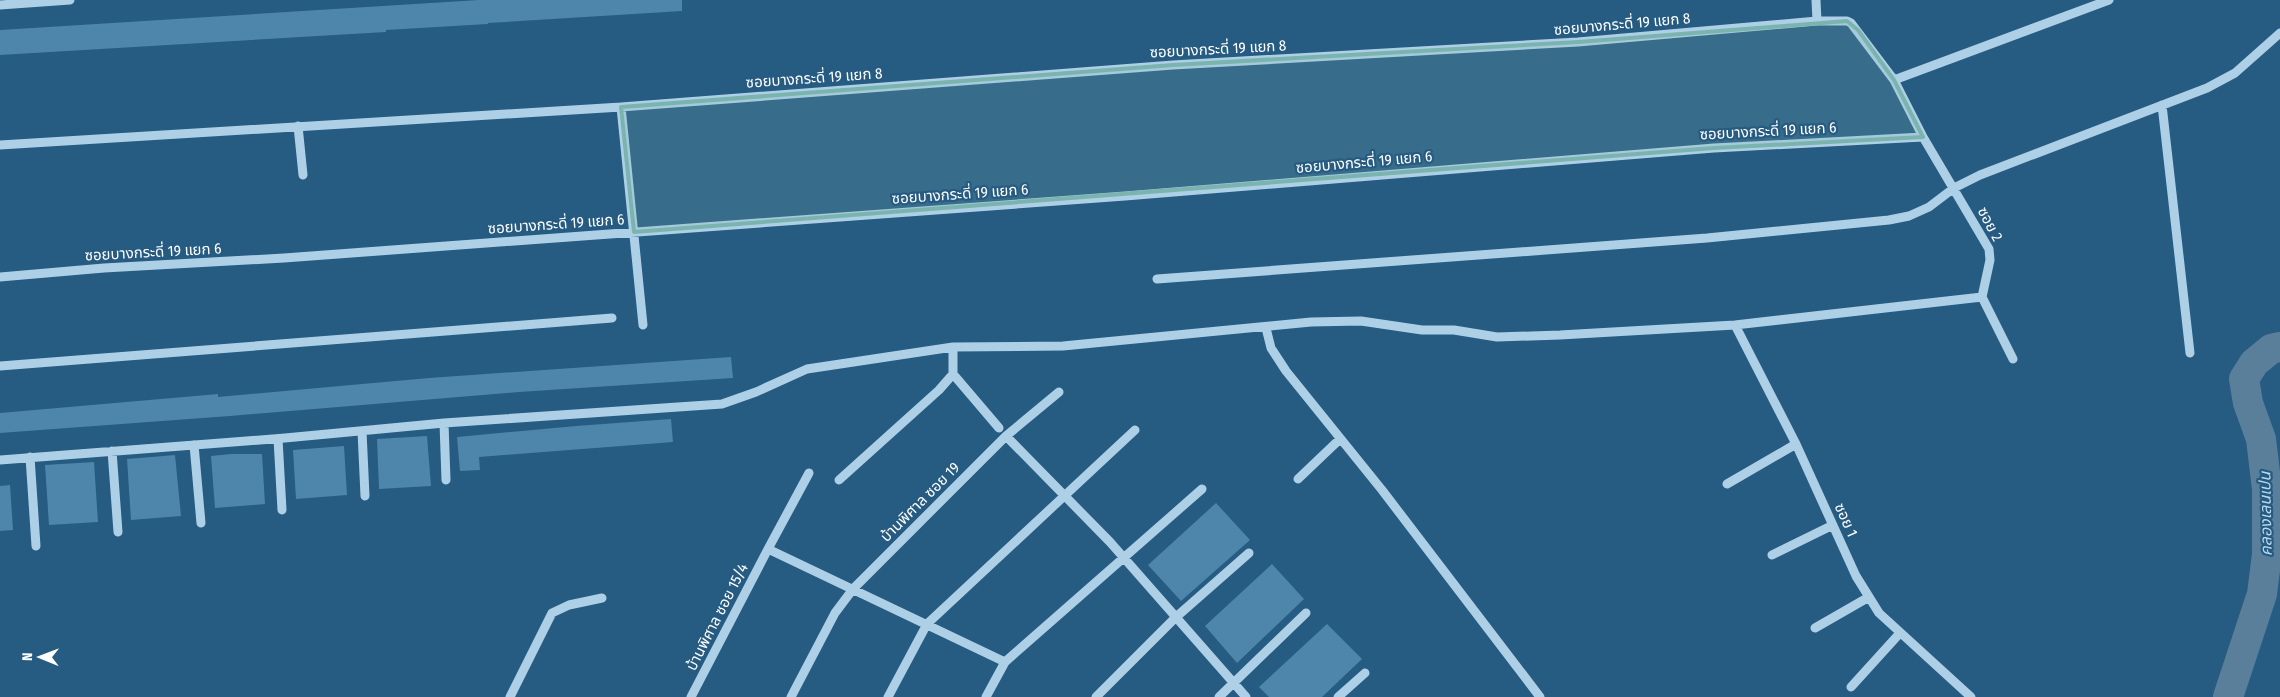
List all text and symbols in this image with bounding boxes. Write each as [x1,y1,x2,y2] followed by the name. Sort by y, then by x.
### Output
[1553,7,1691,39] street label: ซอยบางกระดี่ 19 แยก 8
[1149,34,1287,62] street label: ซอยบางกระดี่ 19 แยก 8
[745,62,883,92] street label: ซอยบางกระดี่ 19 แยก 8
[1699,116,1837,144] street label: ซอยบางกระดี่ 19 แยก 6
[1295,145,1433,177] street label: ซอยบางกระดี่ 19 แยก 6
[891,178,1029,208] street label: ซอยบางกระดี่ 19 แยก 6
[1974,204,2007,244] street label: ซอย 2
[487,208,625,238] street label: ซอยบางกระดี่ 19 แยก 6
[84,237,222,265] street label: ซอยบางกระดี่ 19 แยก 6
[877,459,963,545] street label: บ้านพิศาล ซอย 19
[2255,471,2276,556] water label: คลองเลนเปน
[1831,500,1861,540] street label: ซอย 1
[682,560,752,674] street label: บ้านพิศาล ซอย 15/4
[15,632,65,682] north arrow
[19,652,36,661] text: N

